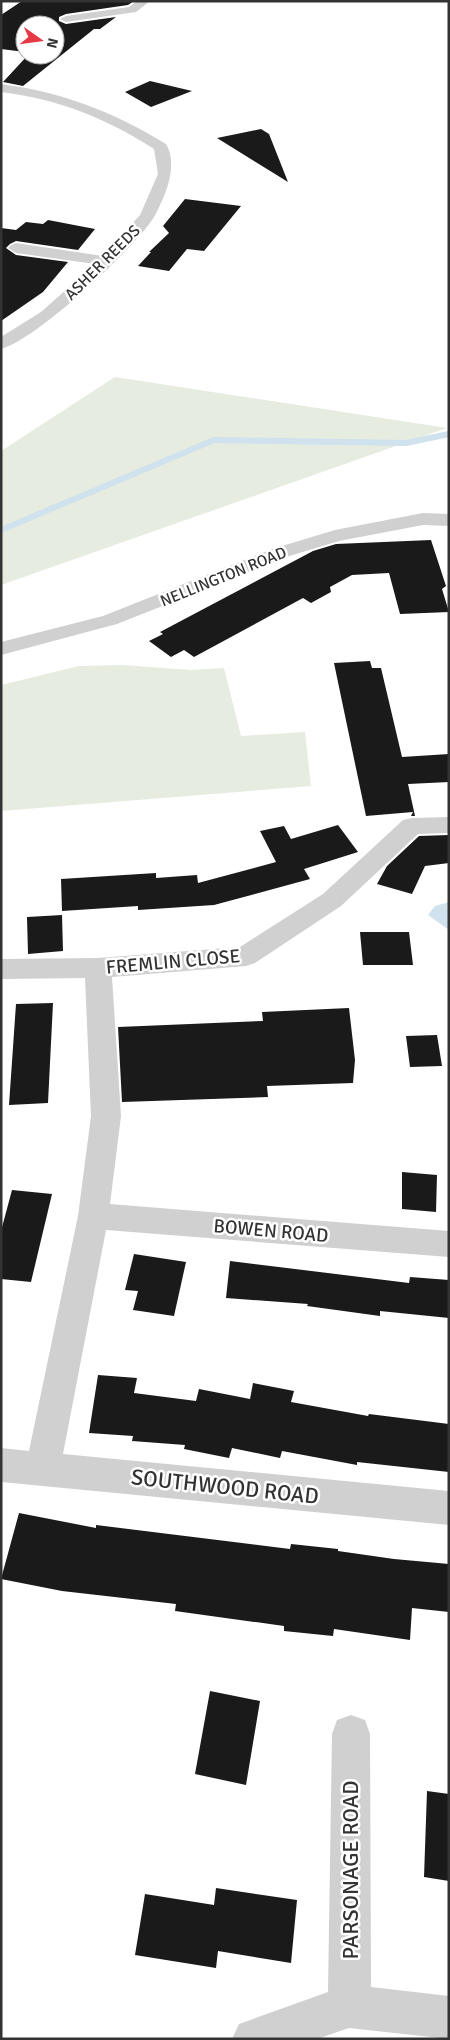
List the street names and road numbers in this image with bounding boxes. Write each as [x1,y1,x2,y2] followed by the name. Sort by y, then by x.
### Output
[61,221,145,305] street label: ASHER REEDS
[157,542,289,611] street label: NELLINGTON ROAD
[105,944,241,980] street label: FREMLIN CLOSE
[213,1214,329,1248] street label: BOWEN ROAD
[130,1463,320,1510] street label: SOUTHWOOD ROAD
[337,1781,364,1959] street label: PARSONAGE ROAD

